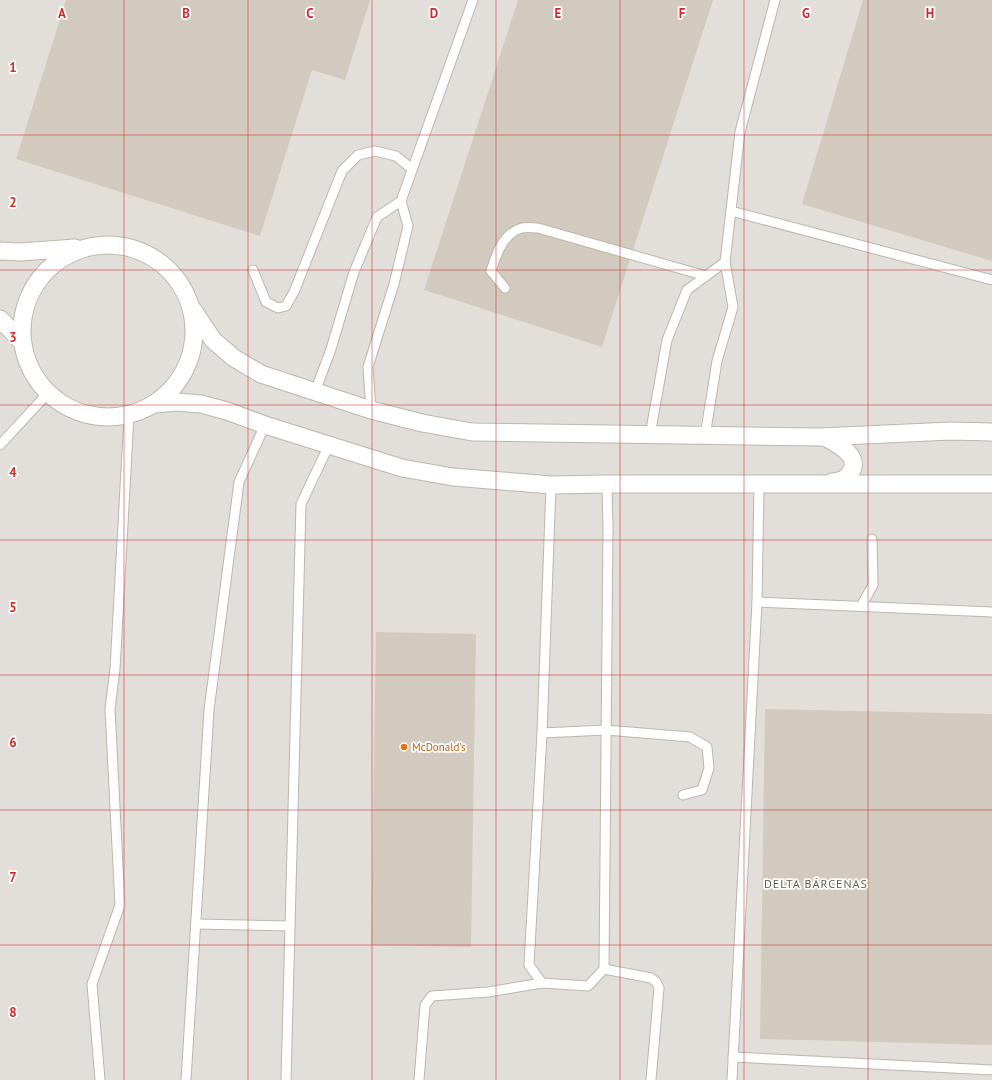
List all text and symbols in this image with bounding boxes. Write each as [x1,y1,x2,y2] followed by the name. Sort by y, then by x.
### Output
[58,5,66,22] text: A
[182,5,190,22] text: B
[306,5,314,22] text: C
[430,5,438,22] text: D
[555,5,562,22] text: E
[679,5,686,22] text: F
[802,5,810,22] text: G
[926,5,934,22] text: H
[9,59,17,76] text: 1
[9,194,17,211] text: 2
[9,329,17,346] text: 3
[9,464,17,481] text: 4
[9,599,17,616] text: 5
[9,734,17,751] text: 6
[412,740,466,754] place label: McDonald's
[399,742,409,752] marker: McDonald's
[9,869,17,886] text: 7
[764,876,868,891] district label: DELTA BÁRCENAS
[9,1004,17,1021] text: 8

